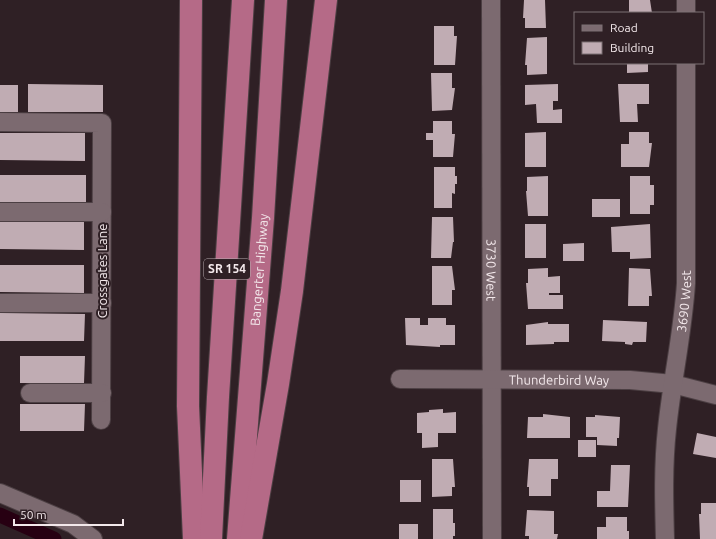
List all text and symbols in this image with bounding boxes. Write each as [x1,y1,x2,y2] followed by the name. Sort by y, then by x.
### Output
[574,12,704,64] legend
[610,21,638,34] text: Road
[610,41,654,54] text: Building
[248,213,270,326] street label: Bangerter Highway
[95,224,109,318] street label: Crossgates Lane
[484,239,499,301] street label: 3730 West
[204,259,250,279] road number: SR 154
[674,270,693,333] street label: 3690 West
[509,372,609,387] street label: Thunderbird Way
[14,501,123,527] scale bar
[20,508,47,521] text: 50 m

